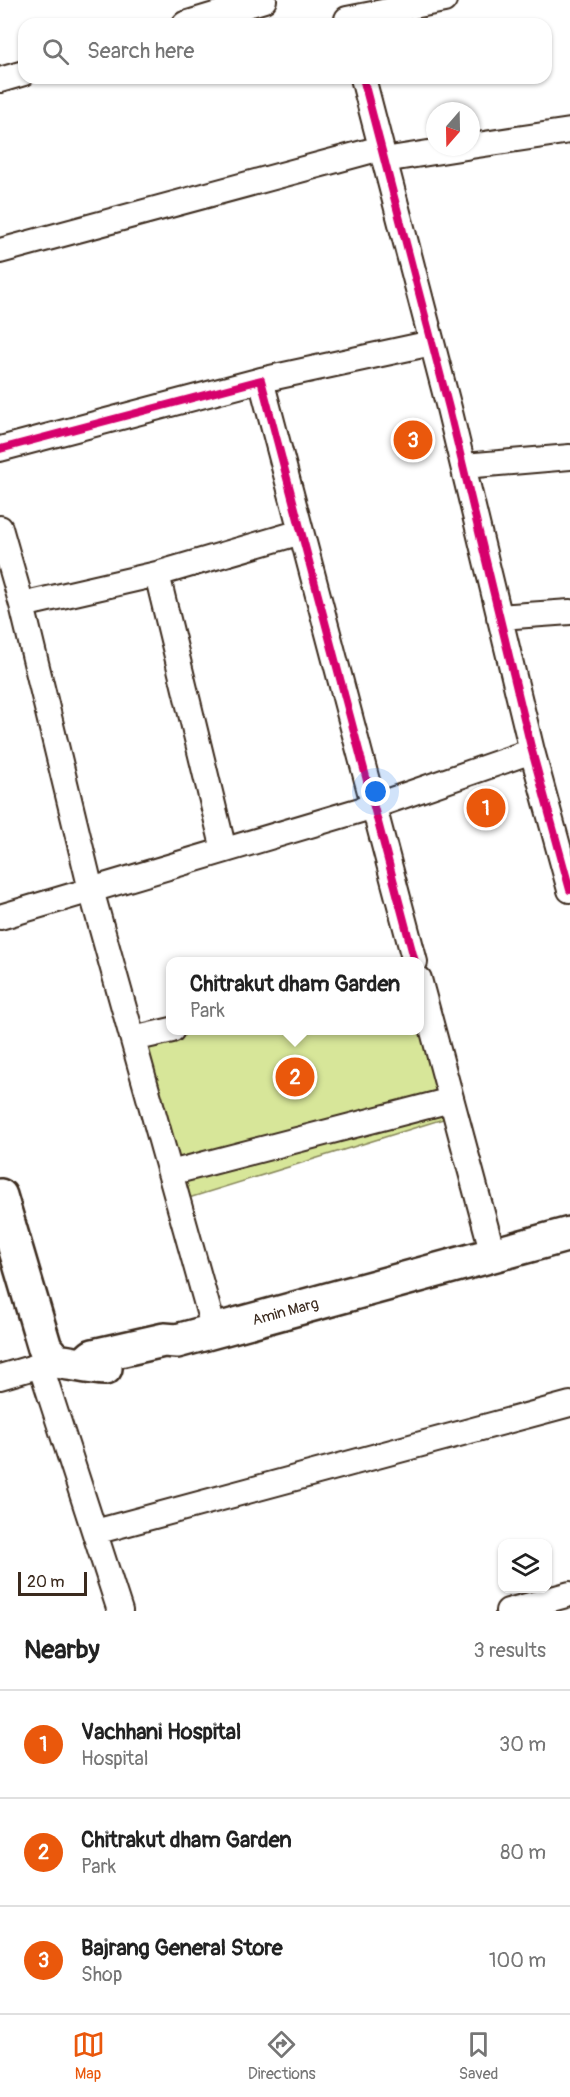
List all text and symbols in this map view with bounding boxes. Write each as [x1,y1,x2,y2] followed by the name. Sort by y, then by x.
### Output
[18,18,552,84] search box
[39,35,72,68] icon: search
[87,37,194,65] text: Search here
[426,102,480,156] north arrow
[394,418,432,462] pin: 3
[361,777,390,806] your location
[466,786,506,830] pin: 1
[166,957,424,1035] popup
[190,970,400,998] text: Chitrakut dham Garden
[190,998,225,1023] text: Park
[276,1054,314,1100] pin: 2
[250,1293,320,1330] street label: Amin Marg
[498,1539,552,1593] map controls
[498,1539,552,1593] button: layers
[18,1569,87,1596] scale bar
[27,1572,65,1592] text: 20 m
[24,1634,100,1666] text: Nearby
[474,1638,546,1663] text: 3 results
[81,1718,241,1746] text: Vachhani Hospital
[40,1732,47,1757] text: 1
[499,1732,546,1757] text: 30 m
[81,1746,148,1771] text: Hospital
[81,1826,292,1854] text: Chitrakut dham Garden
[38,1840,49,1865] text: 2
[500,1840,546,1865] text: 80 m
[81,1854,116,1879] text: Park
[81,1934,283,1962] text: Bajrang General Store
[38,1948,49,1973] text: 3
[489,1948,546,1973] text: 100 m
[81,1962,122,1987] text: Shop
[72,2028,105,2084] tab: Map
[248,2028,316,2084] tab: Directions
[459,2028,498,2084] tab: Saved

